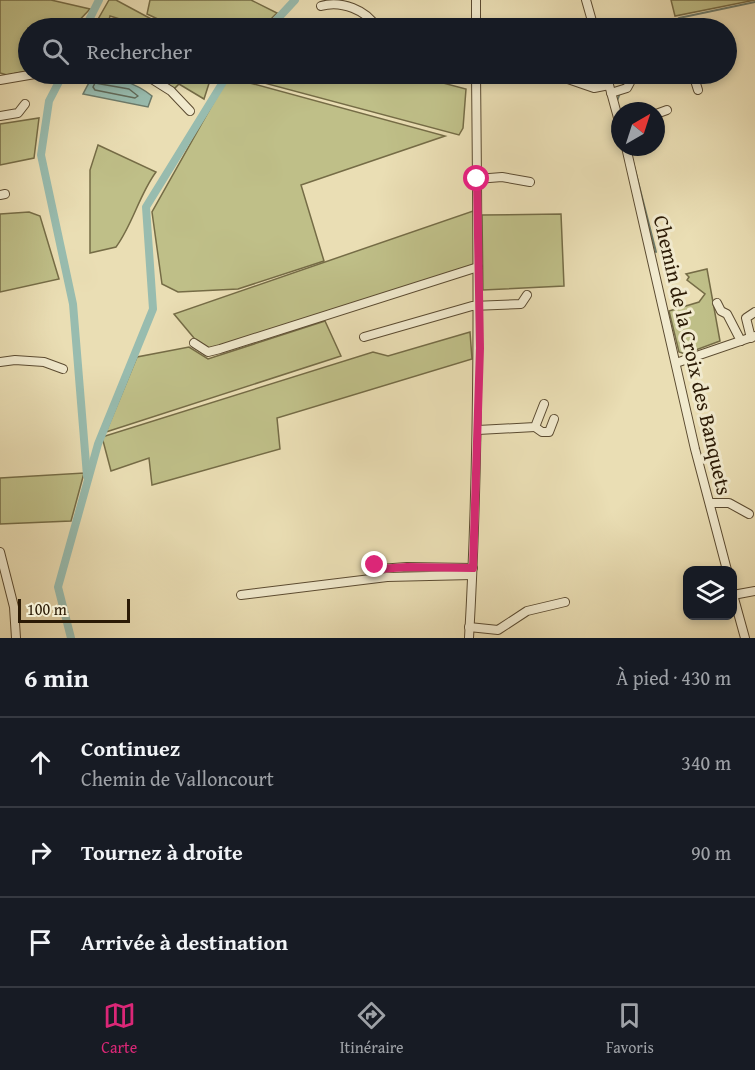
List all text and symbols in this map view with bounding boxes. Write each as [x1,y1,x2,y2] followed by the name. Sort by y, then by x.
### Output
[18,18,737,84] search box
[39,35,72,68] icon: search
[87,35,192,67] text: Rechercher
[611,102,665,156] north arrow
[463,165,489,191] route start
[646,212,740,498] street label: Chemin de la Croix des Banquets
[361,551,387,577] route end
[683,566,737,620] map controls
[683,566,737,620] button: layers
[18,596,130,624] scale bar
[27,597,67,621] text: 100 m
[24,658,89,697] text: 6 min
[616,663,731,692] text: À pied · 430 m
[81,732,180,764] text: Continuez
[24,746,57,779] icon: ahead
[681,748,731,777] text: 340 m
[81,764,274,793] text: Chemin de Valloncourt
[24,836,57,869] icon: right
[81,836,243,868] text: Tournez à droite
[691,838,731,867] text: 90 m
[24,926,57,959] icon: arrive
[81,926,288,958] text: Arrivée à destination
[101,999,137,1059] tab: Carte
[340,999,404,1059] tab: Itinéraire
[606,999,654,1059] tab: Favoris

